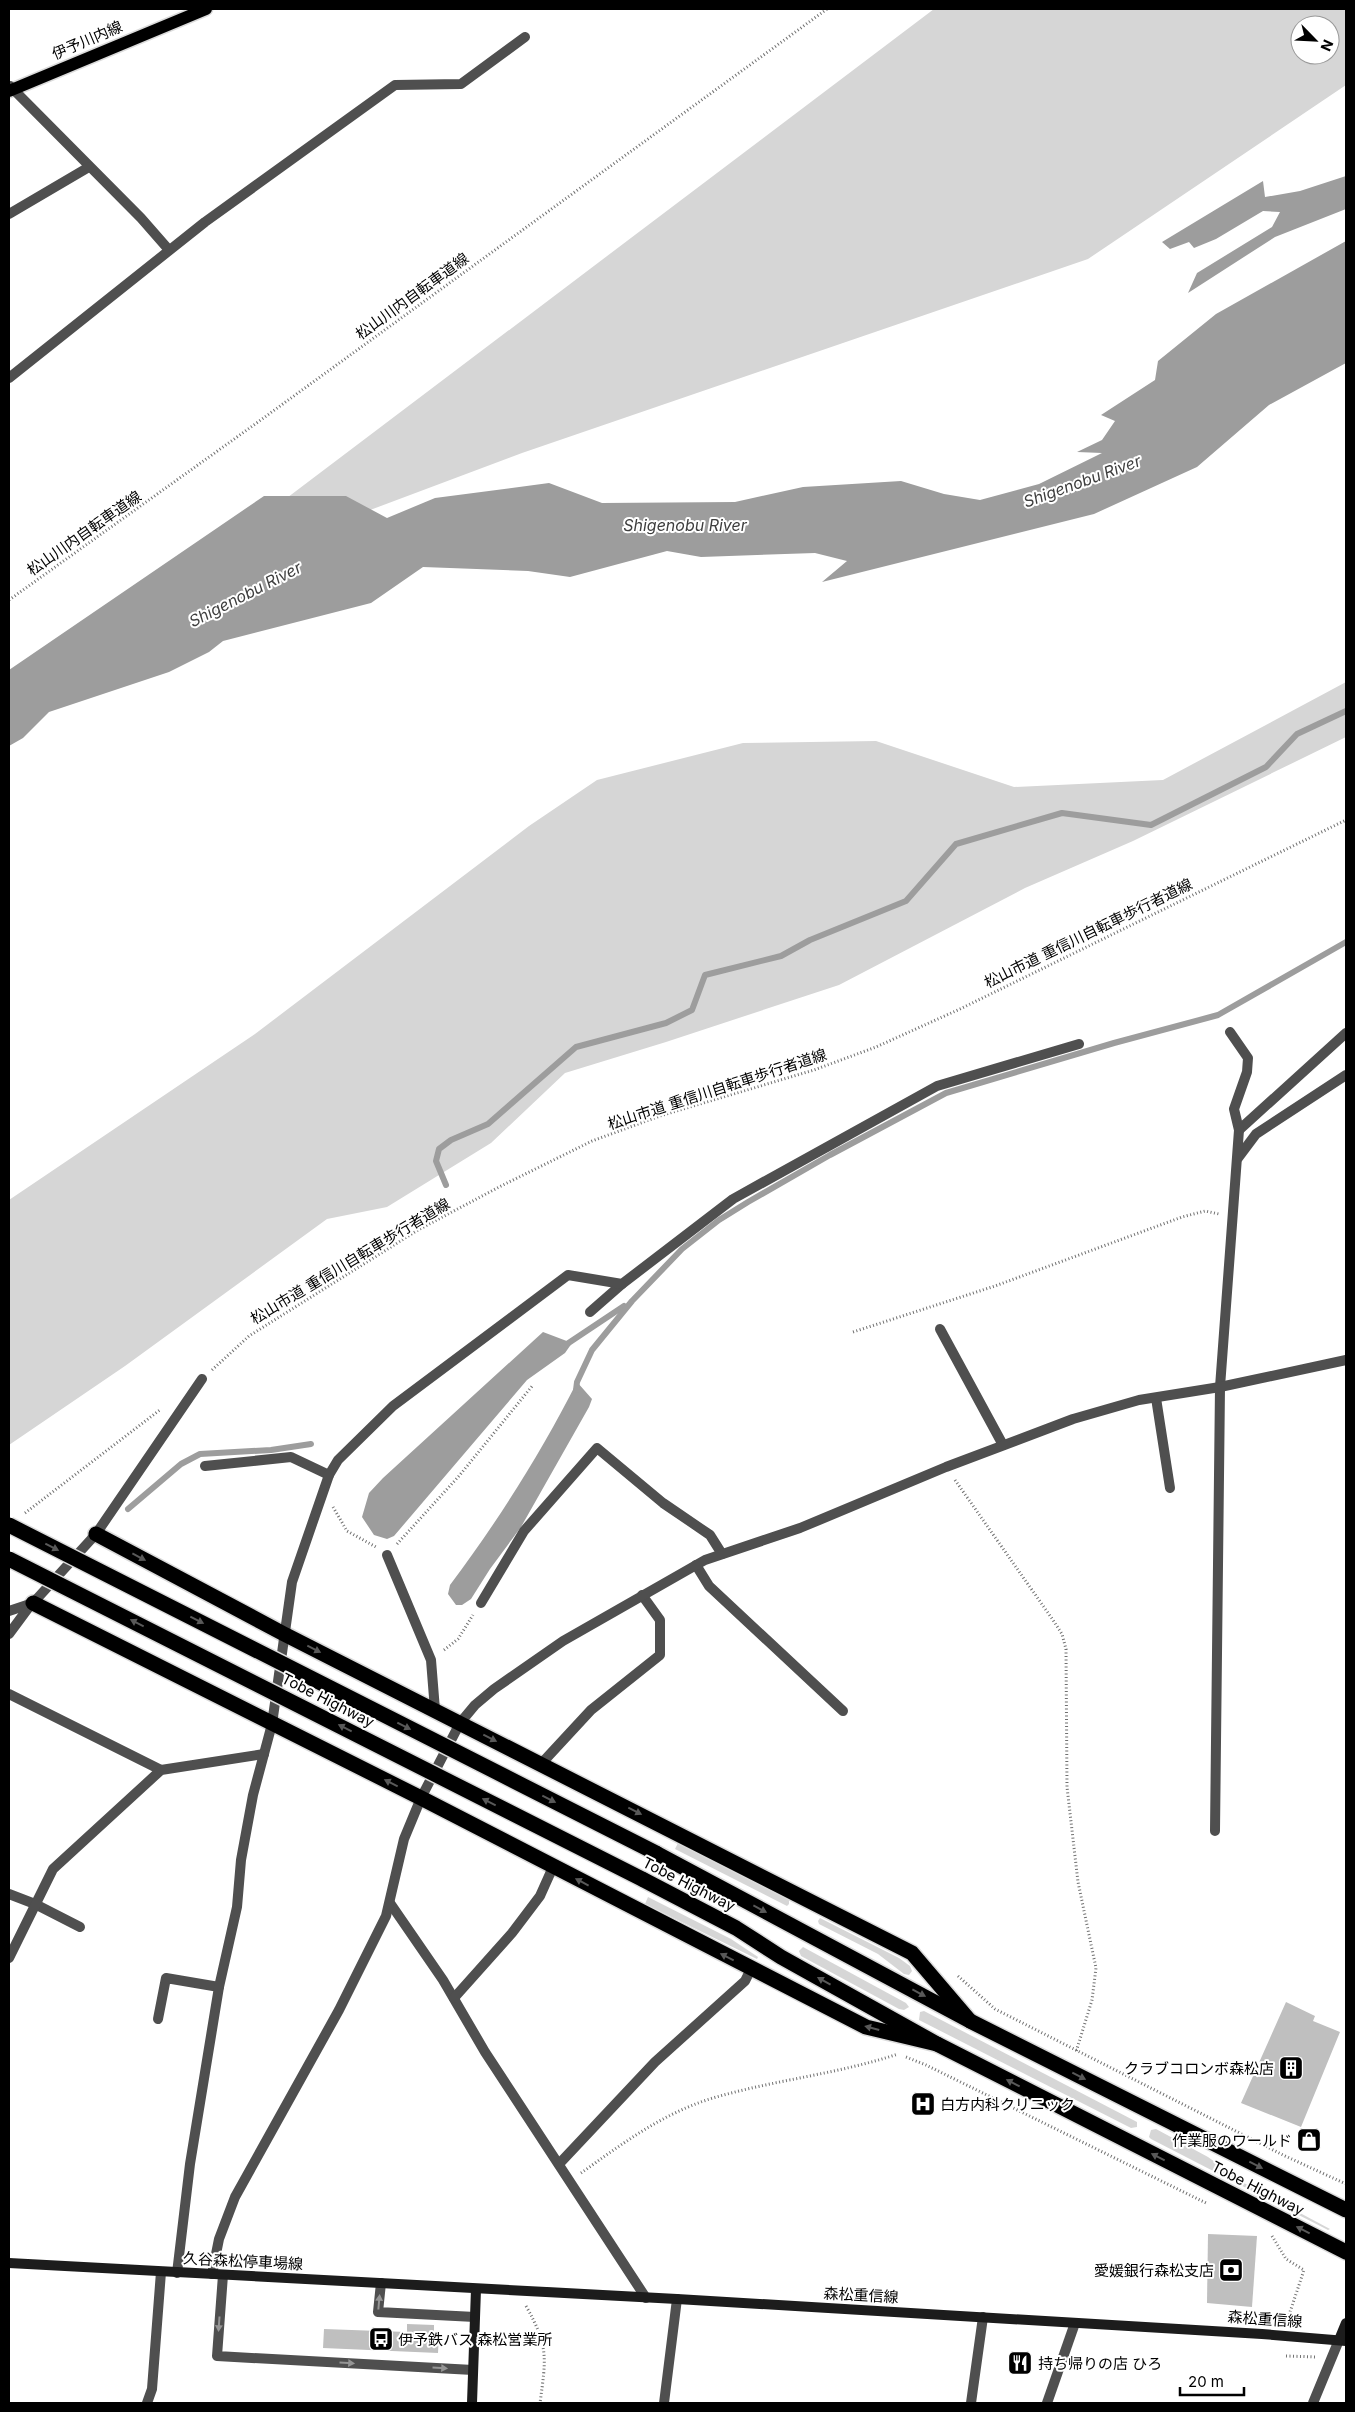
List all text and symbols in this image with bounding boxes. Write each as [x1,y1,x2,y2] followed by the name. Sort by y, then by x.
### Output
[1290,15,1340,65] north arrow
[49,17,125,63] street label: 伊予川内線
[1317,37,1337,54] text: N
[352,249,472,343] street label: 松山川内自転車道線
[1021,450,1144,512] water label: Shigenobu River
[23,486,145,580] street label: 松山川内自転車道線
[623,515,748,535] water label: Shigenobu River
[185,557,305,631] water label: Shigenobu River
[981,874,1195,992] street label: 松山市道 重信川自転車歩行者道線
[605,1045,829,1133] street label: 松山市道 重信川自転車歩行者道線
[247,1194,453,1328] street label: 松山市道 重信川自転車歩行者道線
[45,1543,59,1551] one-way arrow
[132,1553,147,1561] one-way arrow
[190,1616,204,1624] one-way arrow
[130,1619,144,1627] one-way arrow
[307,1645,321,1653] one-way arrow
[279,1669,378,1732] street label: Tobe Highway
[397,1722,411,1730] one-way arrow
[337,1724,352,1732] one-way arrow
[483,1734,497,1742] one-way arrow
[384,1779,398,1787] one-way arrow
[542,1795,556,1803] one-way arrow
[482,1798,497,1806] one-way arrow
[628,1807,643,1815] one-way arrow
[640,1853,739,1916] street label: Tobe Highway
[575,1878,590,1886] one-way arrow
[753,1905,768,1913] one-way arrow
[719,1953,734,1961] one-way arrow
[816,1977,831,1985] one-way arrow
[912,1989,927,1997] one-way arrow
[865,2024,880,2032] one-way arrow
[1278,2055,1304,2081] building icon: クラブコロンボ森松店
[1124,2059,1274,2078] place label: クラブコロンボ森松店
[1072,2072,1086,2080] one-way arrow
[1006,2079,1020,2087] one-way arrow
[910,2091,936,2117] hospital icon: 白方内科クリニック
[940,2095,1075,2114] place label: 白方内科クリニック
[1296,2127,1322,2153] shop icon: 作業服のワールド
[1172,2131,1292,2150] place label: 作業服のワールド
[1151,2153,1165,2161] one-way arrow
[1209,2157,1308,2220] street label: Tobe Highway
[1248,2161,1263,2169] one-way arrow
[1296,2226,1310,2234] one-way arrow
[183,2248,303,2274] street label: 久谷森松停車場線
[1218,2257,1244,2283] bank icon: 愛媛銀行森松支店
[1094,2261,1214,2280] place label: 愛媛銀行森松支店
[823,2284,899,2306] street label: 森松重信線
[375,2294,383,2310] one-way arrow
[1227,2307,1303,2331] street label: 森松重信線
[215,2316,223,2332] one-way arrow
[368,2326,394,2352] bus stop icon: 伊予鉄バス 森松営業所
[398,2330,552,2349] place label: 伊予鉄バス 森松営業所
[1007,2350,1033,2376] restaurant icon: 持ち帰りの店 ひろ
[1038,2354,1162,2373] place label: 持ち帰りの店 ひろ
[339,2360,355,2368] one-way arrow
[432,2364,448,2372] one-way arrow
[1180,2364,1244,2396] scale bar
[1188,2372,1224,2391] text: 20 m

